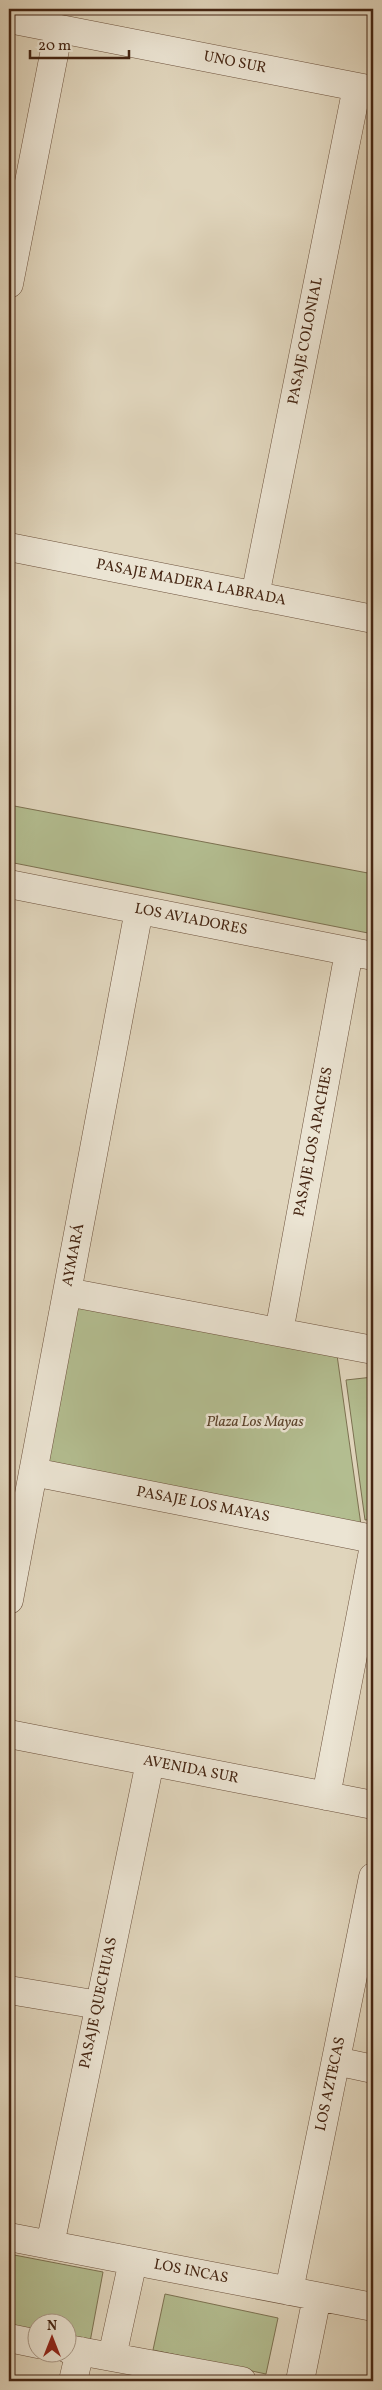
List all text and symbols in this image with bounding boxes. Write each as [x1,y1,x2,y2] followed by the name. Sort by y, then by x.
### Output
[30,28,129,60] scale bar
[38,36,71,57] text: 20 m
[202,47,268,79] street label: UNO SUR
[283,275,329,407] street label: PASAJE COLONIAL
[94,554,288,612] street label: PASAJE MADERA LABRADA
[133,899,249,941] street label: LOS AVIADORES
[289,1065,339,1219] street label: PASAJE LOS APACHES
[58,1221,90,1288] street label: AYMARÁ
[206,1412,304,1433] park label: Plaza Los Mayas
[134,1482,272,1528] street label: PASAJE LOS MAYAS
[141,1750,241,1790] street label: AVENIDA SUR
[75,1935,123,2071] street label: PASAJE QUECHUAS
[311,2035,351,2133] street label: LOS AZTECAS
[152,2254,230,2290] street label: LOS INCAS
[28,2312,78,2362] north arrow
[47,2317,57,2336] text: N

